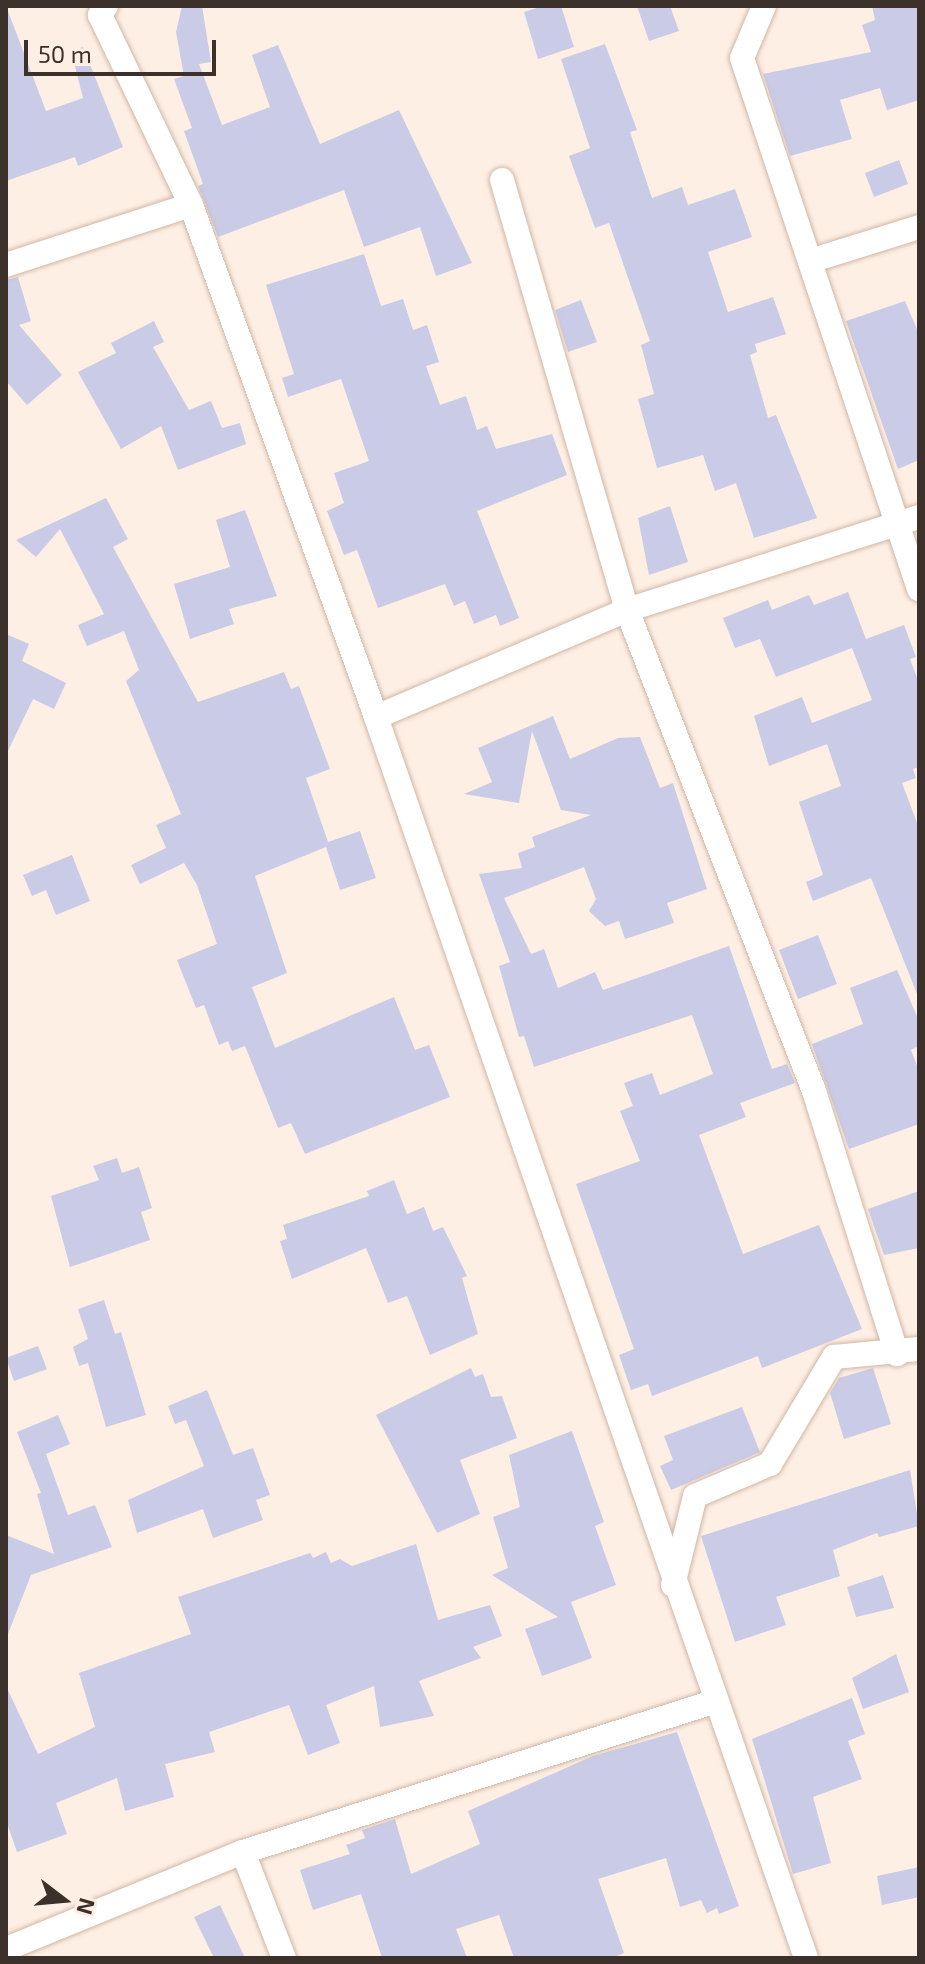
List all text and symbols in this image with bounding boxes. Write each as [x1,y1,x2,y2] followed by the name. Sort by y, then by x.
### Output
[28,24,220,74] scale bar
[38,39,92,68] text: 50 m
[24,1860,104,1940] north arrow
[72,1895,102,1918] text: N

